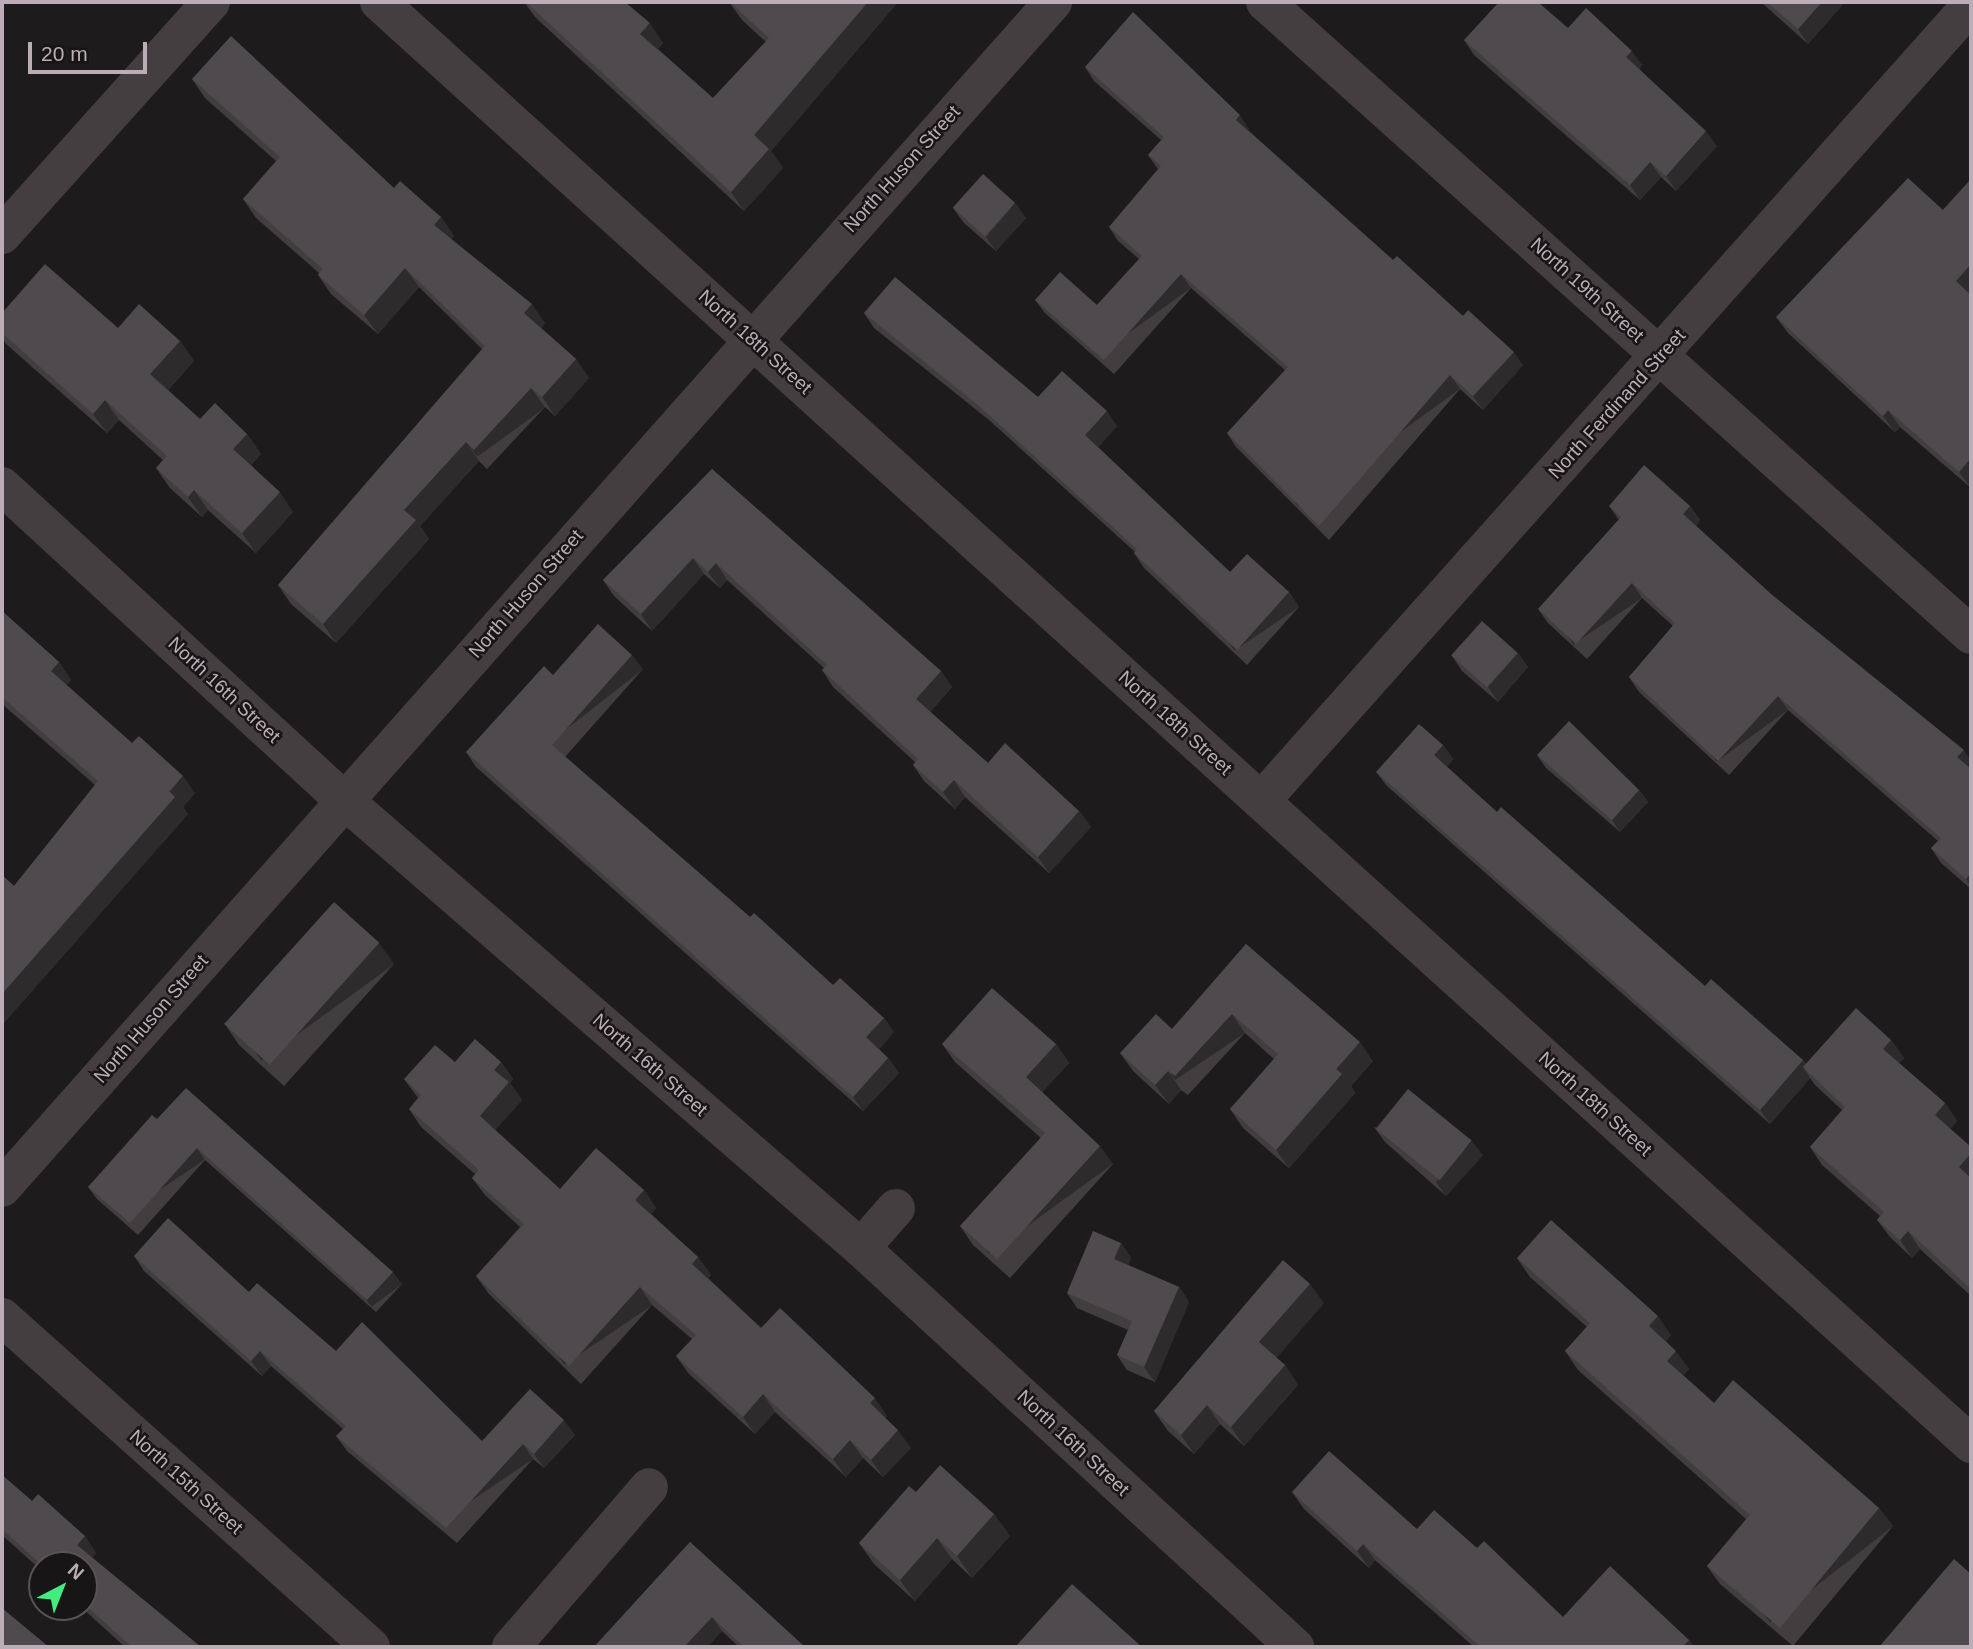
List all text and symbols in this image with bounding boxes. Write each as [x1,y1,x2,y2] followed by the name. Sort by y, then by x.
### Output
[32,28,150,72] scale bar
[41,42,88,65] text: 20 m
[839,101,965,237] street label: North Huson Street
[1526,233,1648,347] street label: North 19th Street
[694,285,816,399] street label: North 18th Street
[1544,325,1690,483] street label: North Ferdinand Street
[464,525,588,663] street label: North Huson Street
[163,632,285,748] street label: North 16th Street
[1114,666,1236,780] street label: North 18th Street
[89,950,213,1088] street label: North Huson Street
[588,1009,712,1121] street label: North 16th Street
[1534,1047,1656,1161] street label: North 18th Street
[1012,1385,1134,1501] street label: North 16th Street
[125,1425,247,1539] street label: North 15th Street
[28,1551,98,1621] north arrow
[64,1559,88,1584] text: N

